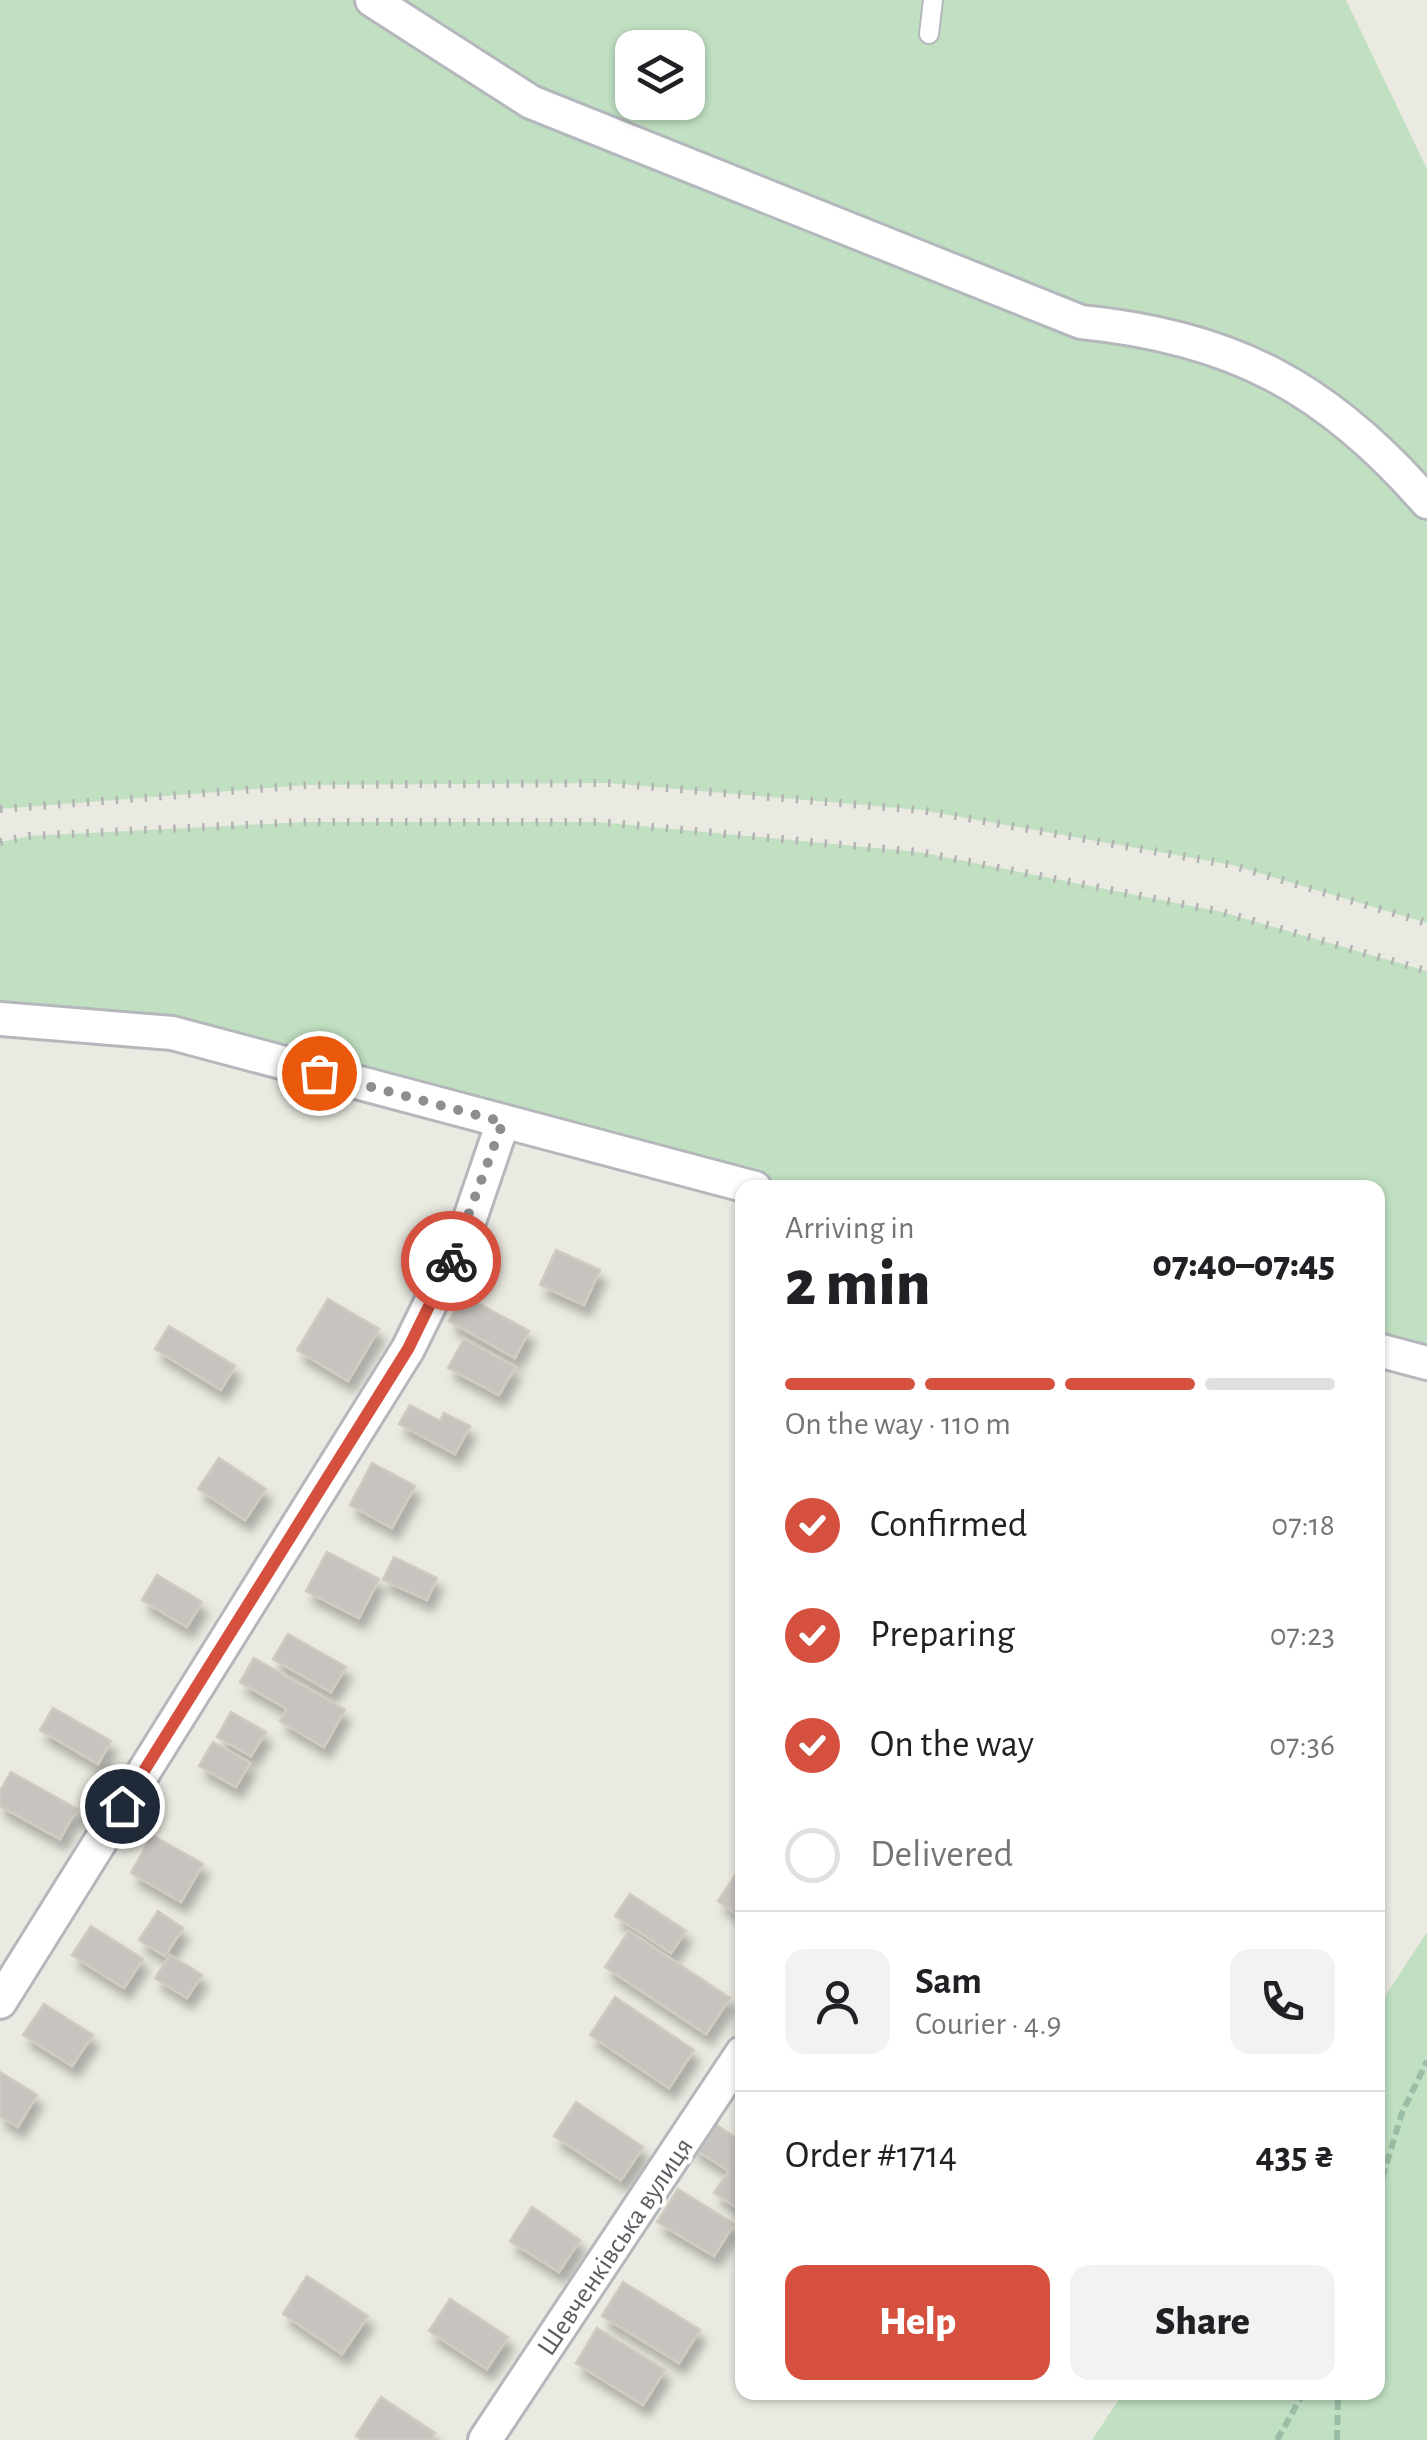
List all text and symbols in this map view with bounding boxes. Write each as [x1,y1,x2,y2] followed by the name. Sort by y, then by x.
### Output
[615,30,705,120] map controls
[615,30,705,120] button: layers
[277,1031,362,1116] pin
[292,1046,347,1101] icon: bag
[401,1211,501,1311] courier
[785,1212,914,1244] text: Arriving in
[424,1234,479,1289] icon: bike
[1152,1246,1335,1284] text: 07:40–07:45
[785,1252,931,1317] text: 2 min
[785,1408,1011,1440] text: On the way · 110 m
[785,1498,840,1553] icon: check
[870,1506,1027,1544] text: Confirmed
[1271,1509,1335,1541] text: 07:18
[785,1608,840,1663] icon: check
[870,1616,1015,1654] text: Preparing
[1270,1619,1335,1651] text: 07:23
[785,1718,840,1773] icon: check
[870,1726,1034,1764] text: On the way
[1269,1729,1335,1761] text: 07:36
[80,1764,165,1849] pin
[95,1779,150,1834] icon: home
[870,1836,1013,1874] text: Delivered
[785,1949,890,2054] button: person
[1230,1949,1335,2054] button: phone
[915,1963,982,2001] text: Sam
[915,2008,1062,2040] text: Courier · 4.9
[532,2133,699,2361] street label: Шевченківська вулиця
[785,2137,957,2175] text: Order #1714
[1255,2137,1335,2175] text: 435 ₴
[785,2265,1050,2380] button: Help
[1070,2265,1335,2380] button: Share

